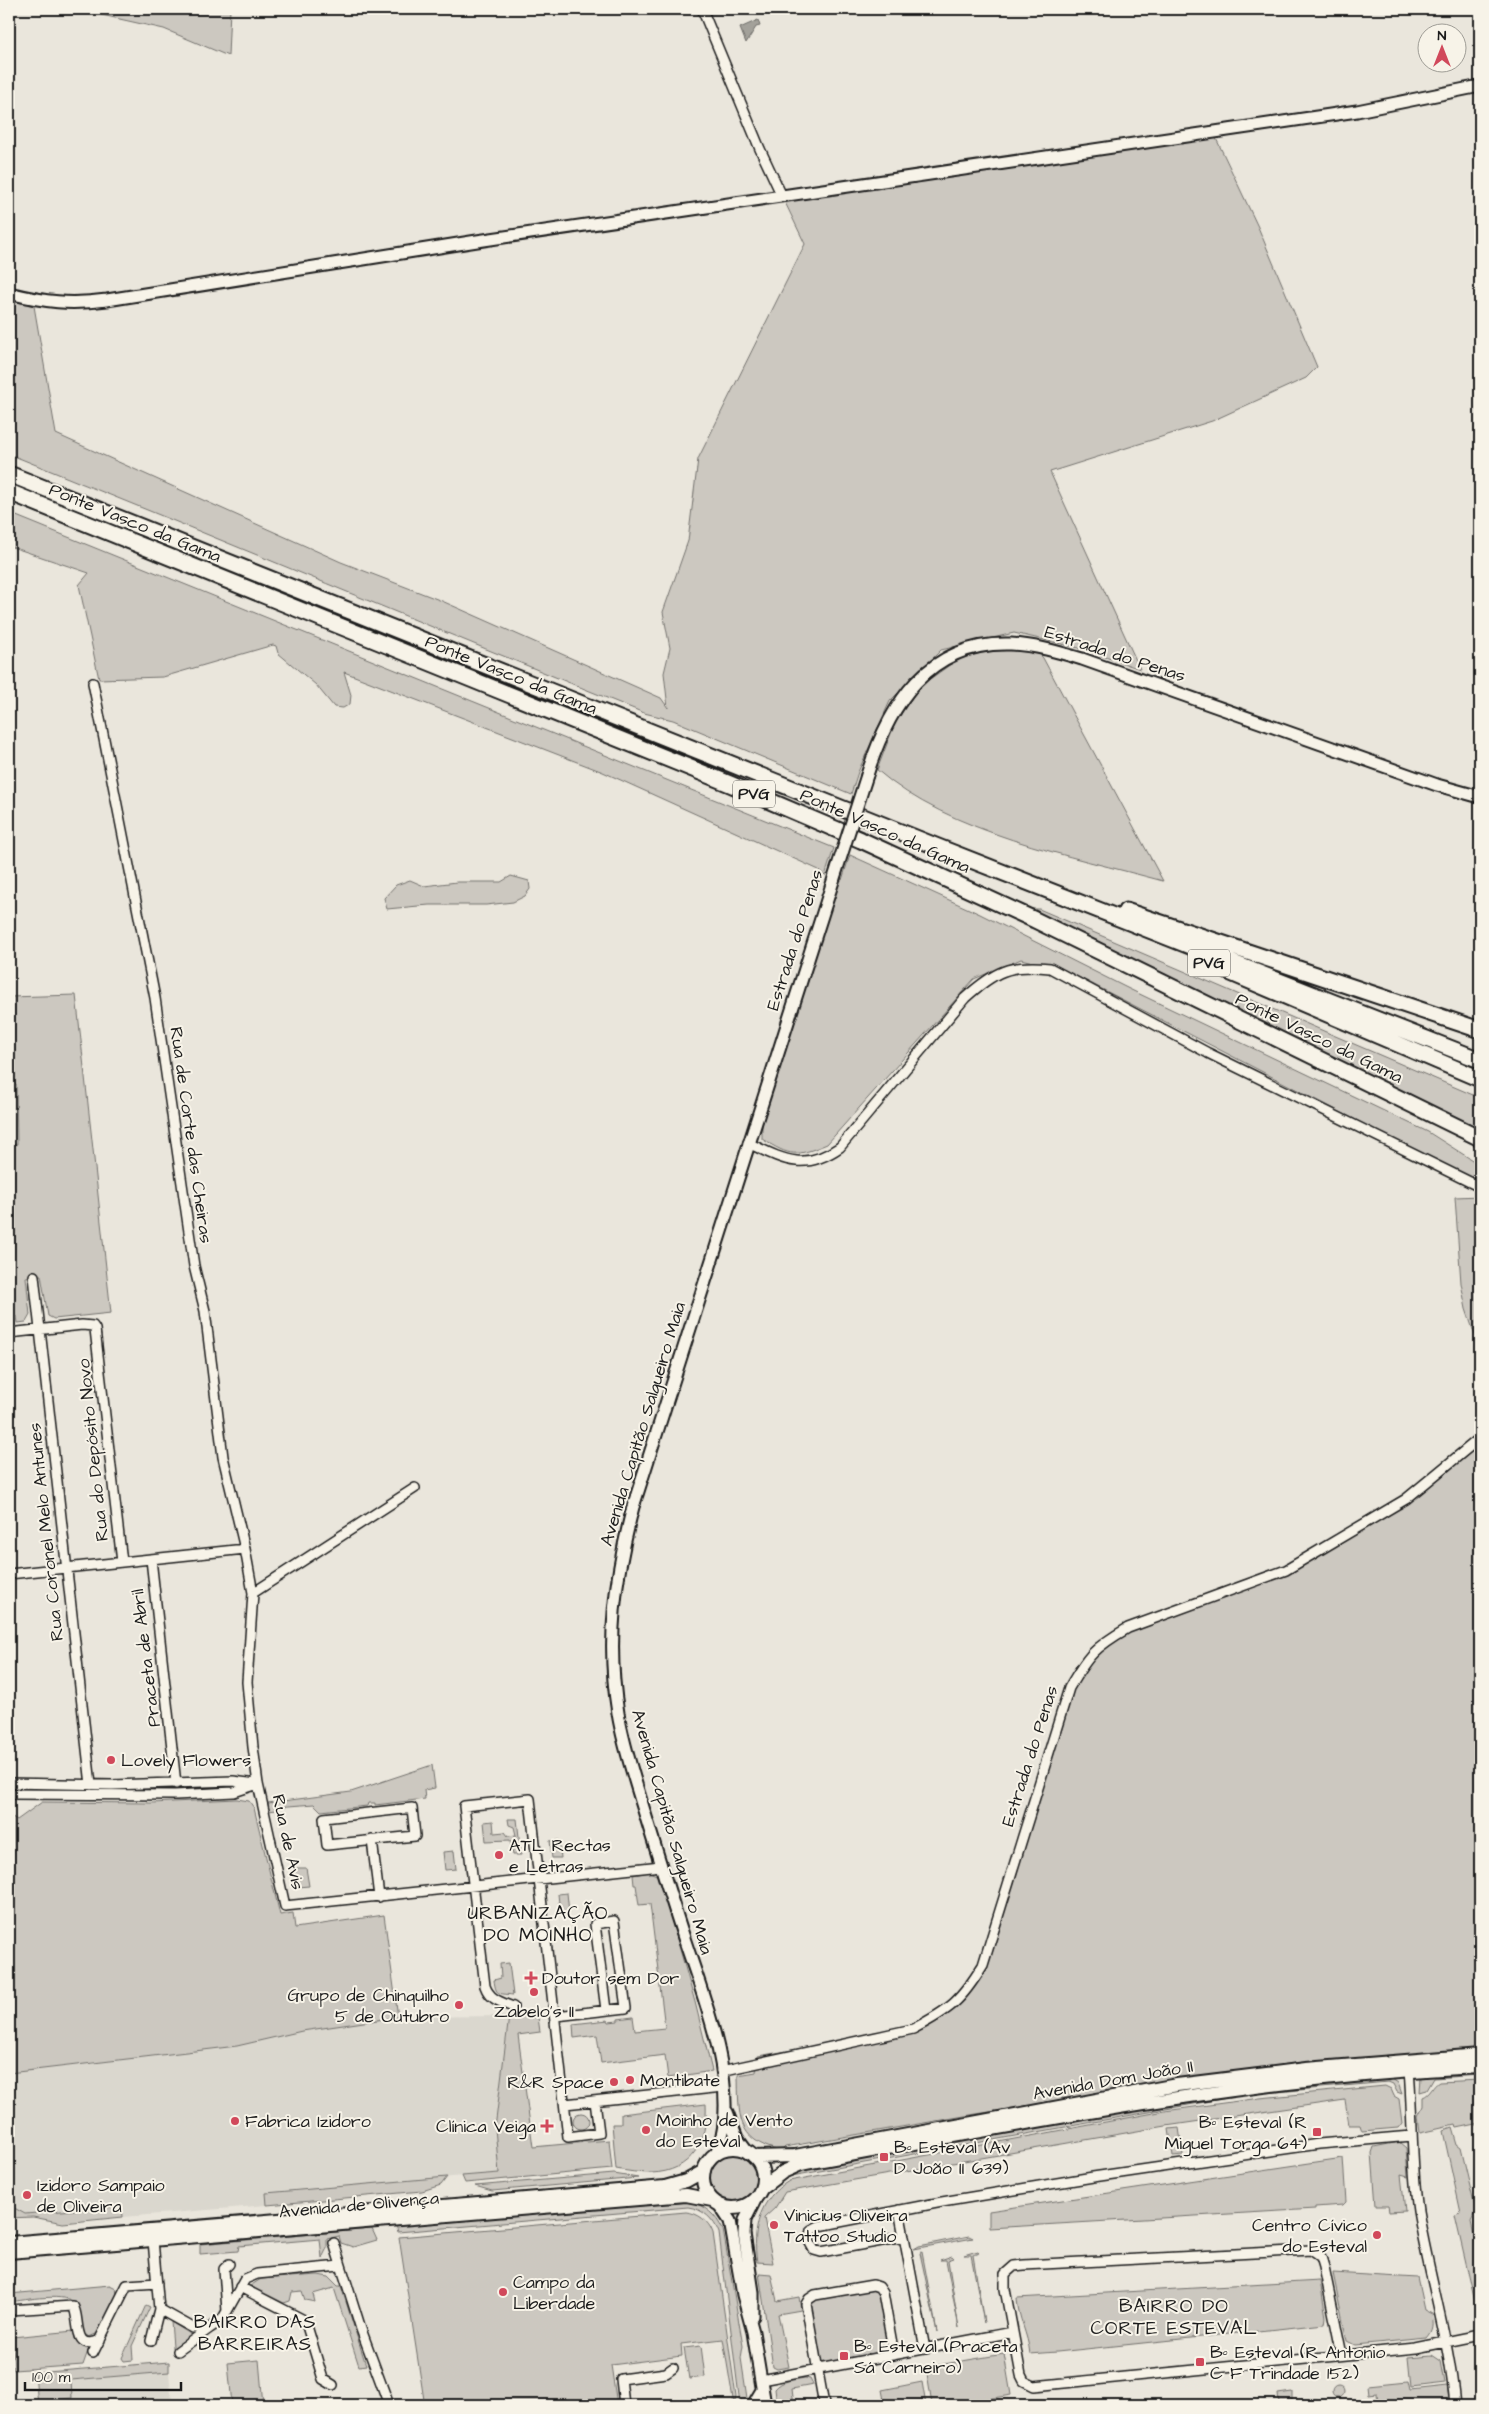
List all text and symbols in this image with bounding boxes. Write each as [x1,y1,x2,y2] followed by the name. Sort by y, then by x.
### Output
[1416,22,1466,72] north arrow
[1438,26,1447,46] text: N
[45,477,225,569] street label: Ponte Vasco da Gama
[1041,619,1189,689] street label: Estrada do Penas
[421,629,601,721] street label: Ponte Vasco da Gama
[733,781,775,808] road number: PVG
[796,782,974,880] street label: Ponte Vasco da Gama
[760,866,830,1014] street label: Estrada do Penas
[1188,950,1230,976] road number: PVG
[1231,987,1407,1089] street label: Ponte Vasco da Gama
[163,1025,219,1245] street label: Rua de Corte das Cheiras
[594,1299,693,1549] street label: Avenida Capitão Salgueiro Maia
[71,1357,115,1543] street label: Rua do Depósito Novo
[22,1422,70,1642] street label: Rua Coronel Melo Antunes
[125,1588,167,1728] street label: Praceta de Abril
[995,1682,1065,1830] street label: Estrada do Penas
[624,1706,719,1958] street label: Avenida Capitão Salgueiro Maia
[121,1748,251,1774] place label: Lovely Flowers
[105,1754,117,1766] marker: Lovely Flowers
[266,1792,310,1892] street label: Rua de Avis
[509,1833,611,1879] place label: ATL Rectas e Letras
[493,1849,505,1861] marker: ATL Rectas e Letras
[467,1900,609,1949] district label: URBANIZAÇÃO DO MOINHO
[542,1966,679,1991] place label: Doutor sem Dor
[524,1971,538,1985] marker: Doutor sem Dor
[288,1983,449,2029] place label: Grupo de Chinquilho 5 de Outubro
[528,1986,540,1998] marker: Zabelo's II
[453,1999,465,2011] marker: Grupo de Chinquilho 5 de Outubro
[494,1999,574,2024] place label: Zabelo's II
[1031,2054,1195,2106] street label: Avenida Dom João II
[640,2068,721,2093] place label: Montibate
[507,2070,604,2095] place label: R&R Space
[624,2074,636,2086] marker: Montibate
[608,2076,620,2088] marker: R&R Space
[656,2108,793,2154] place label: Moinho de Vento do Esteval
[245,2109,371,2134] place label: Fabrica Izidoro
[1164,2110,1307,2157] place label: Bº Esteval (R Miguel Torga 64)
[436,2114,536,2140] place label: Clínica Veiga
[229,2115,241,2127] marker: Fabrica Izidoro
[540,2119,554,2133] marker: Clínica Veiga
[640,2124,652,2136] marker: Moinho de Vento do Esteval
[1311,2126,1323,2138] marker: Bº Esteval (R Miguel Torga 64)
[894,2135,1011,2181] place label: Bº Esteval (Av D João II 639)
[878,2151,890,2163] marker: Bº Esteval (Av D João II 639)
[37,2173,165,2219] place label: Izidoro Sampaio de Oliveira
[278,2186,440,2224] street label: Avenida de Olivença
[21,2189,33,2201] marker: Izidoro Sampaio de Oliveira
[784,2203,908,2249] place label: Vinicius Oliveira Tattoo Studio
[1252,2213,1367,2259] place label: Centro Cívico do Esteval
[768,2219,780,2231] marker: Vinicius Oliveira Tattoo Studio
[1371,2229,1383,2241] marker: Centro Cívico do Esteval
[513,2270,596,2316] place label: Campo da Liberdade
[497,2286,509,2298] marker: Campo da Liberdade
[1090,2293,1258,2342] district label: BAIRRO DO CORTE ESTEVAL
[194,2309,316,2358] district label: BAIRRO DAS BARREIRAS
[854,2334,1018,2380] place label: Bº Esteval (Praceta Sá Carneiro)
[1210,2340,1385,2386] place label: Bº Esteval (R Antonio C F Trindade 152)
[838,2350,850,2362] marker: Bº Esteval (Praceta Sá Carneiro)
[1194,2356,1206,2368] marker: Bº Esteval (R Antonio C F Trindade 152)
[25,2359,181,2391] scale bar
[32,2367,71,2388] text: 100 m

